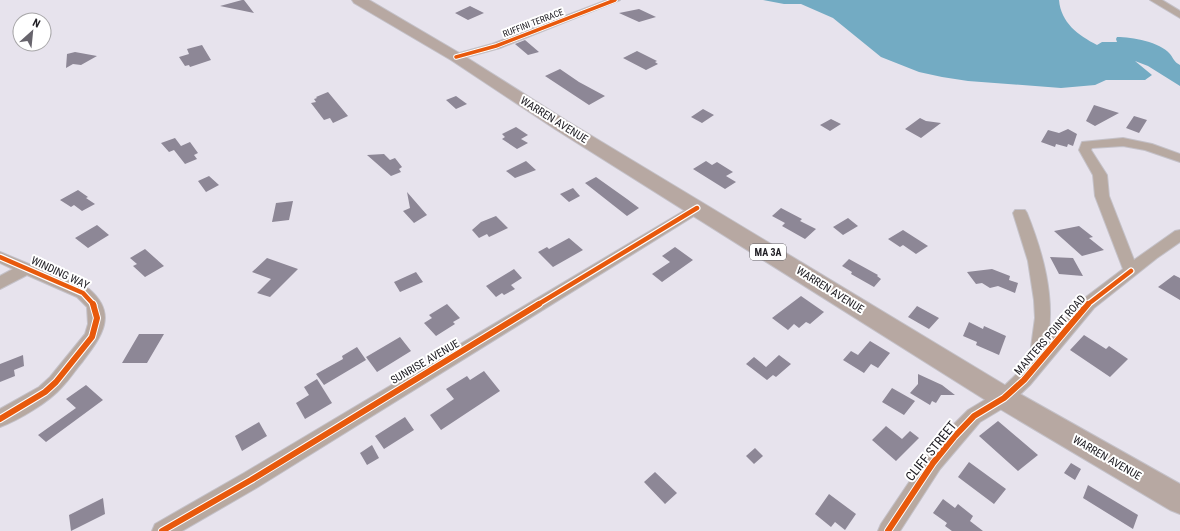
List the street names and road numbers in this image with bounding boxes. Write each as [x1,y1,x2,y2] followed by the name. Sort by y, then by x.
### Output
[501,7,565,39] street label: RUFFINI TERRACE
[518,94,591,146] street label: WARREN AVENUE
[750,244,786,260] road number: MA 3A
[29,254,91,292] street label: WINDING WAY
[794,264,867,316] street label: WARREN AVENUE
[1012,292,1088,378] street label: MANTERS POINT ROAD
[388,337,462,387] street label: SUNRISE AVENUE
[902,418,960,484] street label: CLIFF STREET
[1070,433,1144,483] street label: WARREN AVENUE

